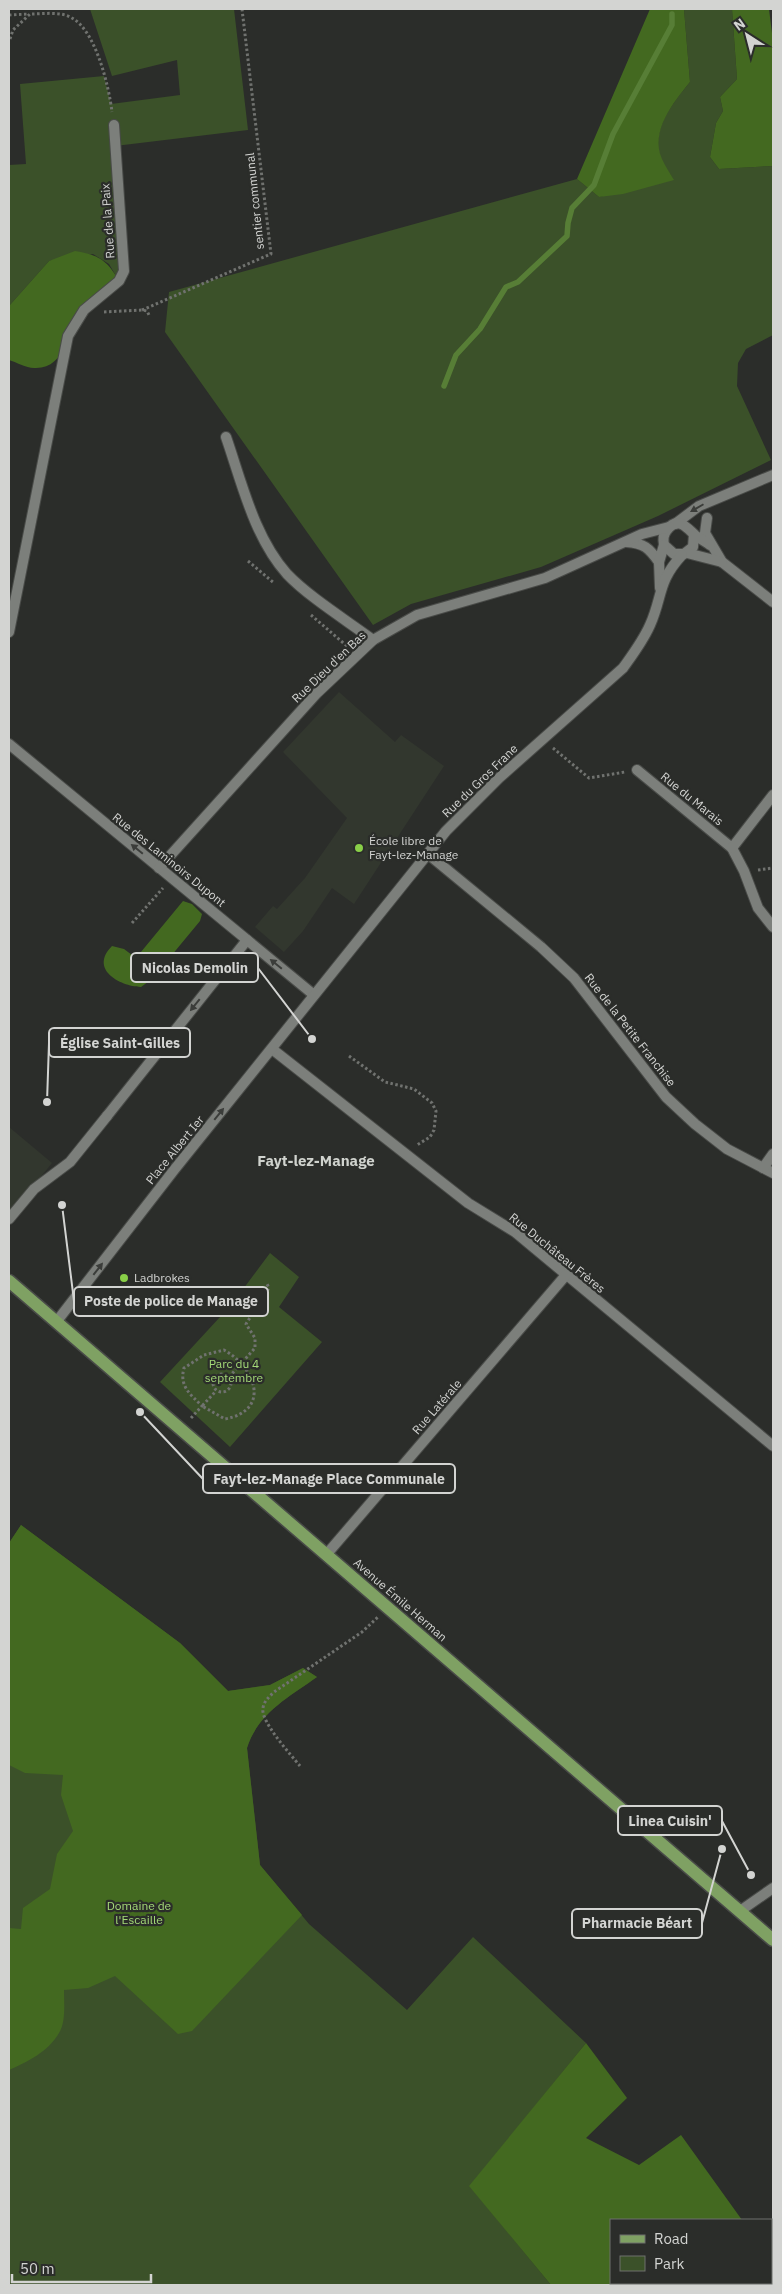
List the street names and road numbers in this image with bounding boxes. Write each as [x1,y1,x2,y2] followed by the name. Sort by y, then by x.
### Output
[242,152,267,250] street label: sentier communal
[97,183,118,259] street label: Rue de la Paix
[288,627,369,706] street label: Rue Dieu d'en Bas
[439,740,521,821] street label: Rue du Gros Frane
[658,769,727,829] street label: Rue du Marais
[110,809,229,910] street label: Rue des Laminoirs Dupont
[582,970,680,1090] street label: Rue de la Petite Franchise
[142,1112,207,1187] street label: Place Albert Ier
[506,1209,608,1296] street label: Rue Duchâteau Frères
[409,1376,465,1437] street label: Rue Latérale
[350,1555,450,1644] street label: Avenue Émile Herman

